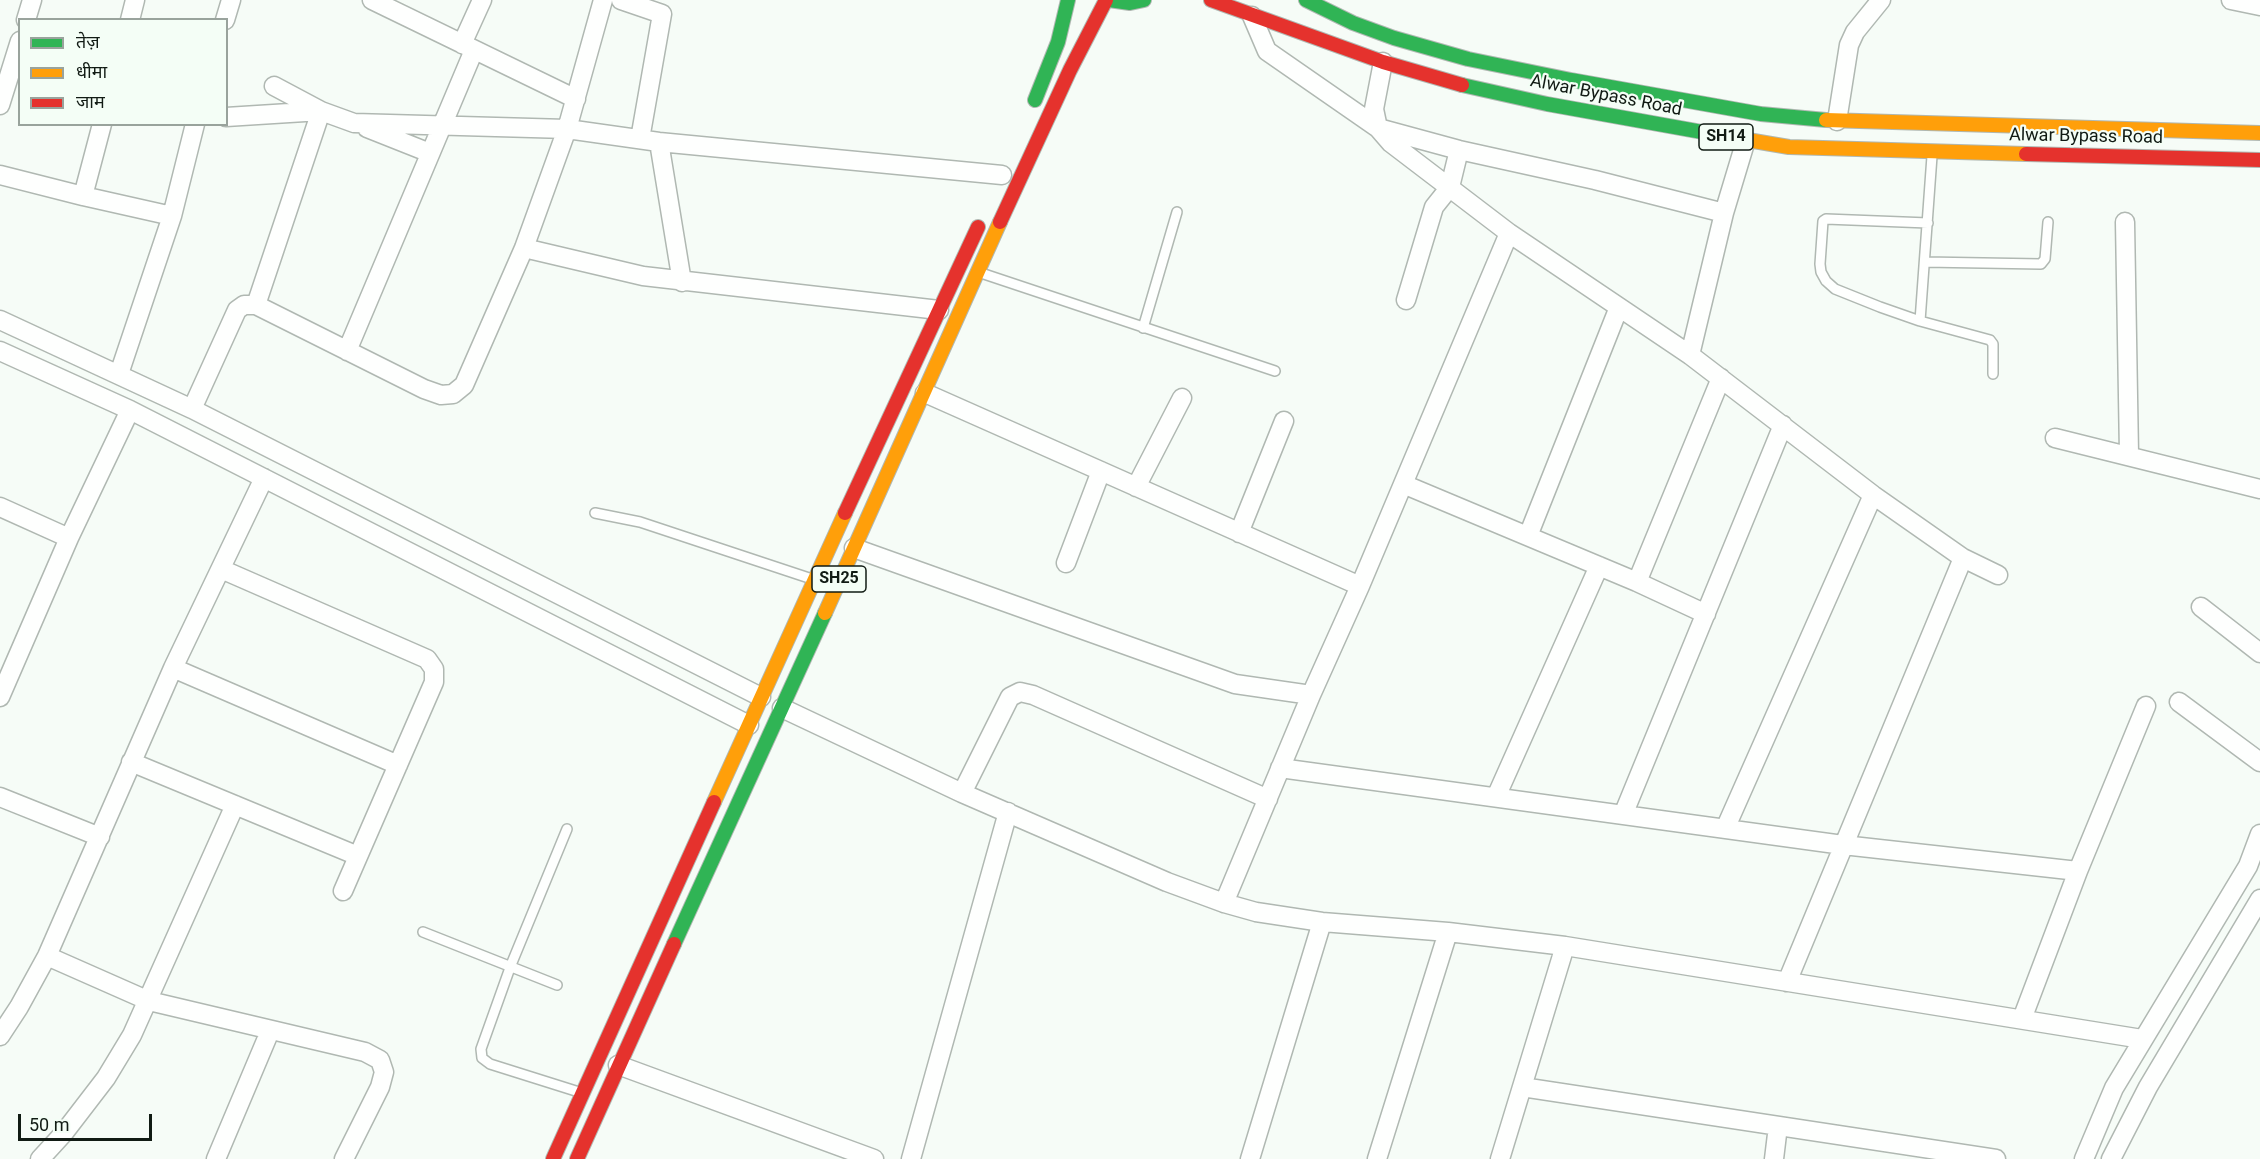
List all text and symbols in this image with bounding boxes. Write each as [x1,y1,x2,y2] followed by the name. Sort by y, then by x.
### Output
[18,18,228,126] legend
[76,31,100,52] text: तेज़
[76,61,107,82] text: धीमा
[1528,71,1684,121] street label: Alwar Bypass Road
[76,91,105,112] text: जाम
[1699,124,1753,150] road number: SH14
[2009,125,2163,149] street label: Alwar Bypass Road
[812,566,866,592] road number: SH25
[21,1102,154,1140] scale bar
[29,1114,69,1135] text: 50 m

